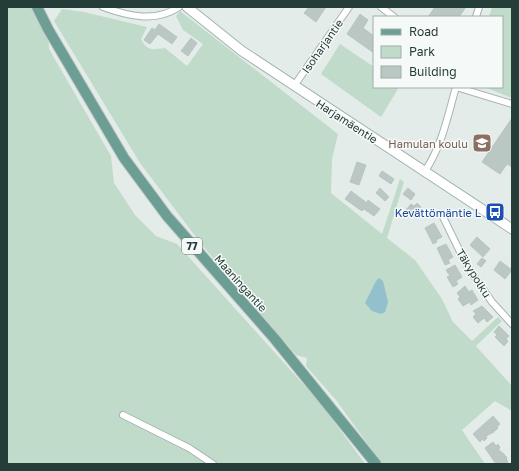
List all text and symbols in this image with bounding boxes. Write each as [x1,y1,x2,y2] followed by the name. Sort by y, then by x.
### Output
[373,16,503,88] legend
[299,17,345,75] street label: Isoharjantie
[409,24,438,39] text: Road
[409,44,435,59] text: Park
[409,64,457,79] text: Building
[314,96,380,146] street label: Harjamäentie
[471,132,493,154] school or university icon: Hamulan koulu
[388,137,468,150] place label: Hamulan koulu
[484,201,506,223] bus stop icon: Kevättömäntie L
[395,206,482,219] place label: Kevättömäntie L
[182,238,202,254] road number: 77
[454,246,494,300] street label: Täkypolku
[212,252,270,314] street label: Maaningantie

